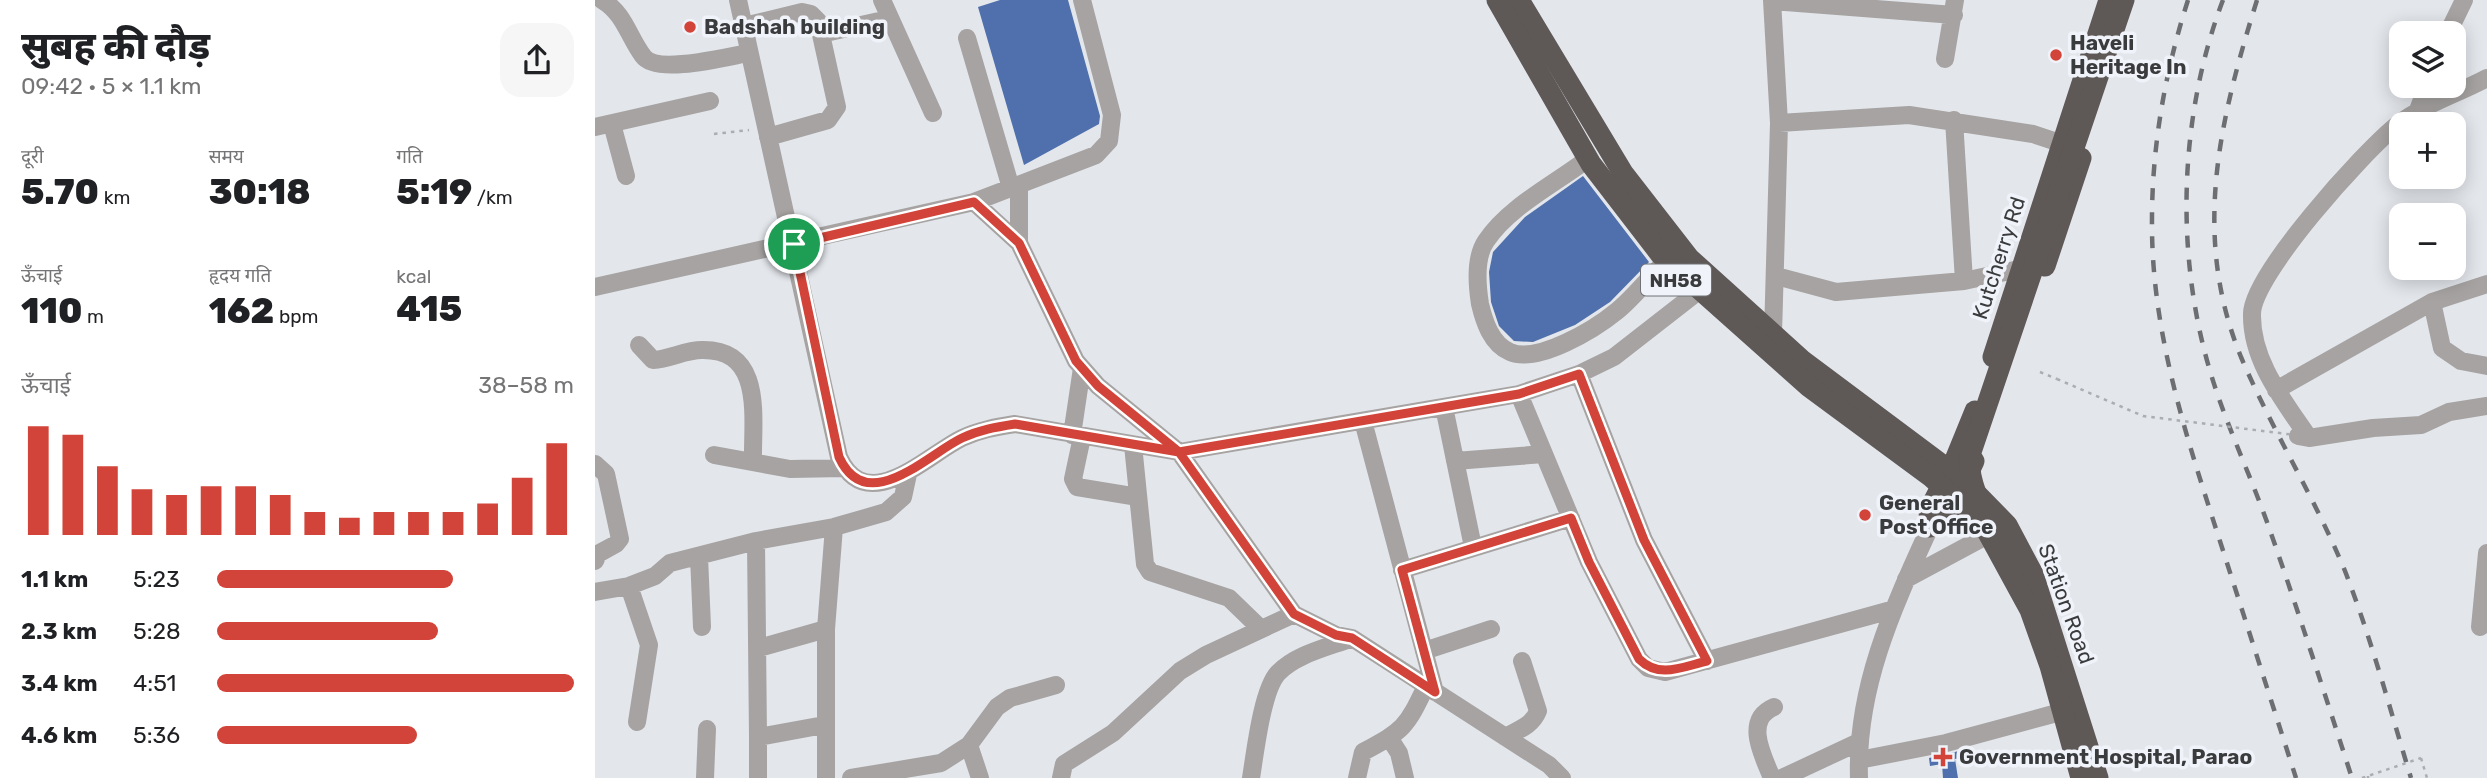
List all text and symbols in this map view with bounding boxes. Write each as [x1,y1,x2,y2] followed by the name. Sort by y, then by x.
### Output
[704,14,885,39] place label: Badshah building
[682,19,698,35] marker: Badshah building
[2389,21,2466,280] map controls
[2389,21,2466,98] button: layers
[21,23,210,69] text: सुबह की दौड़
[500,23,574,97] button: share
[2070,30,2186,79] place label: Haveli Heritage In
[2048,47,2064,63] marker: Haveli Heritage In
[21,72,201,100] text: 09:42 · 5 × 1.1 km
[2389,112,2466,189] button: +
[21,145,44,168] text: दूरी
[209,145,244,168] text: समय
[396,145,423,168] text: गति
[21,171,99,213] text: 5.70
[209,171,311,213] text: 30:18
[396,171,472,213] text: 5:19
[99,186,130,209] text: km
[472,186,513,209] text: /km
[1967,193,2030,322] street label: Kutcherry Rd
[2389,203,2466,280] button: −
[764,214,824,274] pin
[775,225,813,263] icon: arrive
[21,264,62,287] text: ऊँचाई
[209,264,271,287] text: हृदय गति
[1641,264,1711,296] road number: NH58
[396,265,431,288] text: kcal
[396,288,462,330] text: 415
[21,290,82,332] text: 110
[209,290,274,332] text: 162
[82,305,104,328] text: m
[274,305,318,328] text: bpm
[21,371,71,399] text: ऊँचाई
[478,371,574,399] text: 38–58 m
[1879,490,1993,539] place label: General Post Office
[1857,507,1873,523] marker: General Post Office
[2033,540,2100,667] street label: Station Road
[21,565,88,593] text: 1.1 km
[133,565,180,593] text: 5:23
[21,617,97,645] text: 2.3 km
[133,617,181,645] text: 5:28
[21,669,98,697] text: 3.4 km
[133,669,176,697] text: 4:51
[21,721,97,749] text: 4.6 km
[133,721,180,749] text: 5:36
[1959,744,2252,769] place label: Government Hospital, Parao
[1933,747,1953,767] marker: Government Hospital, Parao

